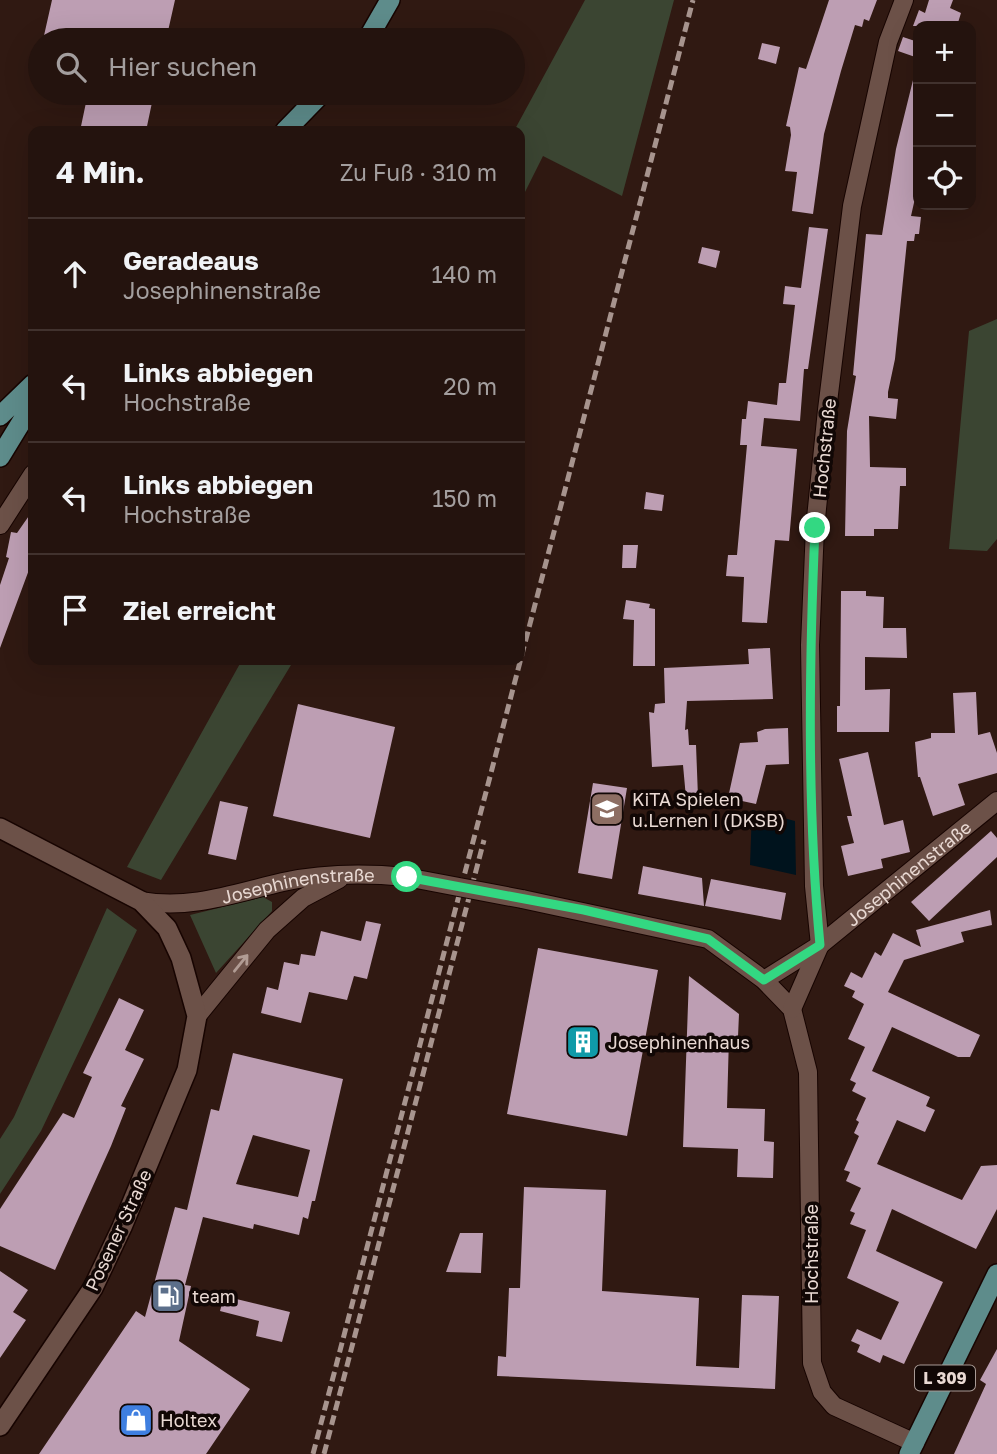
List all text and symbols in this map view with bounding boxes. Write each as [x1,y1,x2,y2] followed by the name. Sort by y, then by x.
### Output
[913,21,976,210] map controls
[913,21,976,84] button: +
[28,28,525,105] search box
[52,48,90,86] icon: search
[108,51,257,82] text: Hier suchen
[913,84,976,147] button: −
[913,147,976,210] button: locate
[56,154,145,190] text: 4 Min.
[340,158,497,186] text: Zu Fuß · 310 m
[123,245,259,276] text: Geradeaus
[56,255,94,293] icon: ahead
[431,260,497,288] text: 140 m
[123,276,321,304] text: Josephinenstraße
[123,357,313,388] text: Links abbiegen
[56,367,94,405] icon: left
[443,372,497,400] text: 20 m
[123,388,251,416] text: Hochstraße
[808,397,840,499] street label: Hochstraße
[123,469,313,500] text: Links abbiegen
[56,479,94,517] icon: left
[432,484,497,512] text: 150 m
[123,500,251,528] text: Hochstraße
[799,512,830,543] route end
[56,591,94,629] icon: arrive
[123,595,276,626] text: Ziel erreicht
[632,788,785,831] place label: KiTA Spielen u.Lernen I (DKSB)
[588,790,626,828] school or university icon: KiTA Spielen u.Lernen I (DKSB)
[841,816,975,931] street label: Josephinenstraße
[391,861,422,892] route start
[219,863,375,908] street label: Josephinenstraße
[233,954,248,972] one-way arrow
[564,1023,602,1061] building icon: Josephinenhaus
[608,1031,750,1053] place label: Josephinenhaus
[80,1166,156,1294] street label: Posener Straße
[800,1204,822,1304] street label: Hochstraße
[149,1277,187,1315] fuel station icon: team
[192,1285,236,1307] place label: team
[915,1366,975,1390] road number: L 309
[117,1401,155,1439] shop icon: Holtex
[160,1409,217,1431] place label: Holtex

